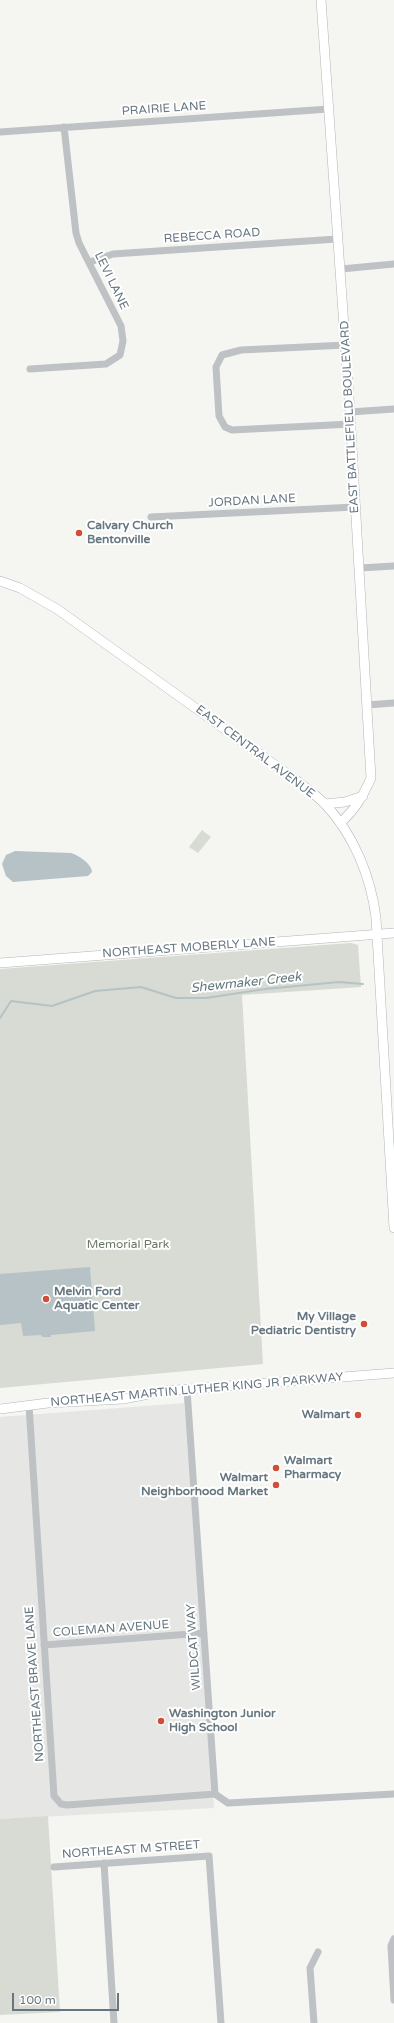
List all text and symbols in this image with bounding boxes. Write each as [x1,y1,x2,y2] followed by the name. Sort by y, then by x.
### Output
[121,99,207,119] street label: PRAIRIE LANE
[163,225,261,247] street label: REBECCA ROAD
[91,250,131,312] street label: LEVI LANE
[338,320,362,514] street label: EAST BATTLEFIELD BOULEVARD
[208,492,296,510] street label: JORDAN LANE
[87,519,173,547] place label: Calvary Church Bentonville
[74,528,84,538] marker: Calvary Church Bentonville
[193,703,317,801] street label: EAST CENTRAL AVENUE
[102,935,276,961] street label: NORTHEAST MOBERLY LANE
[190,969,302,997] water label: Shewmaker Creek
[87,1238,169,1252] park label: Memorial Park
[54,1285,139,1313] place label: Melvin Ford Aquatic Center
[41,1294,51,1304] marker: Melvin Ford Aquatic Center
[251,1310,356,1338] place label: My Village Pediatric Dentistry
[359,1319,369,1329] marker: My Village Pediatric Dentistry
[50,1370,344,1410] street label: NORTHEAST MARTIN LUTHER KING JR PARKWAY
[302,1408,350,1422] place label: Walmart
[353,1410,363,1420] marker: Walmart
[284,1454,341,1482] place label: Walmart Pharmacy
[271,1463,281,1473] marker: Walmart Pharmacy
[141,1471,268,1499] place label: Walmart Neighborhood Market
[271,1480,281,1490] marker: Walmart Neighborhood Market
[184,1603,204,1691] street label: WILDCAT WAY
[22,1606,48,1762] street label: NORTHEAST BRAVE LANE
[52,1618,170,1640] street label: COLEMAN AVENUE
[169,1707,276,1735] place label: Washington Junior High School
[156,1716,166,1726] marker: Washington Junior High School
[61,1838,201,1862] street label: NORTHEAST M STREET
[14,1985,121,2011] scale bar
[19,1993,56,2007] text: 100 m

